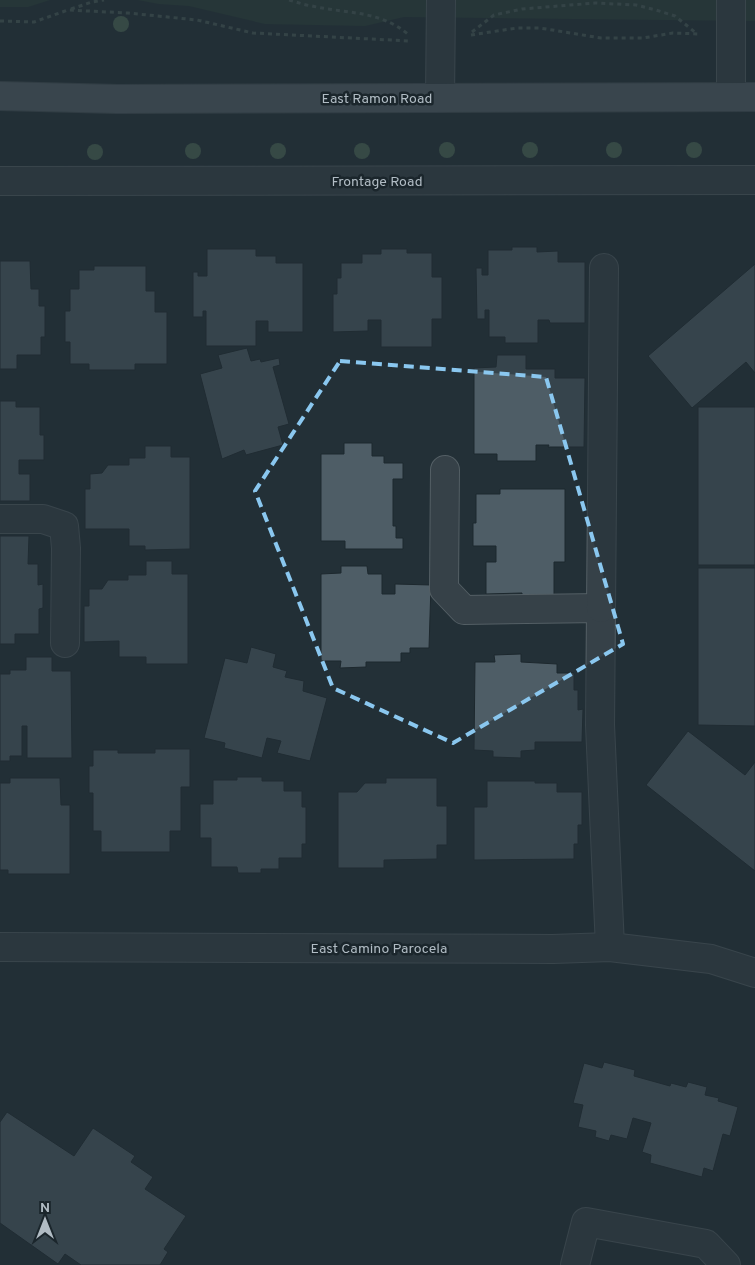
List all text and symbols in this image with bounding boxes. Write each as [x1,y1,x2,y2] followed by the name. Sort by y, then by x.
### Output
[322,91,432,108] street label: East Ramon Road
[331,174,423,191] street label: Frontage Road
[311,941,447,958] street label: East Camino Parocela
[20,1195,70,1245] north arrow
[40,1200,50,1217] text: N

